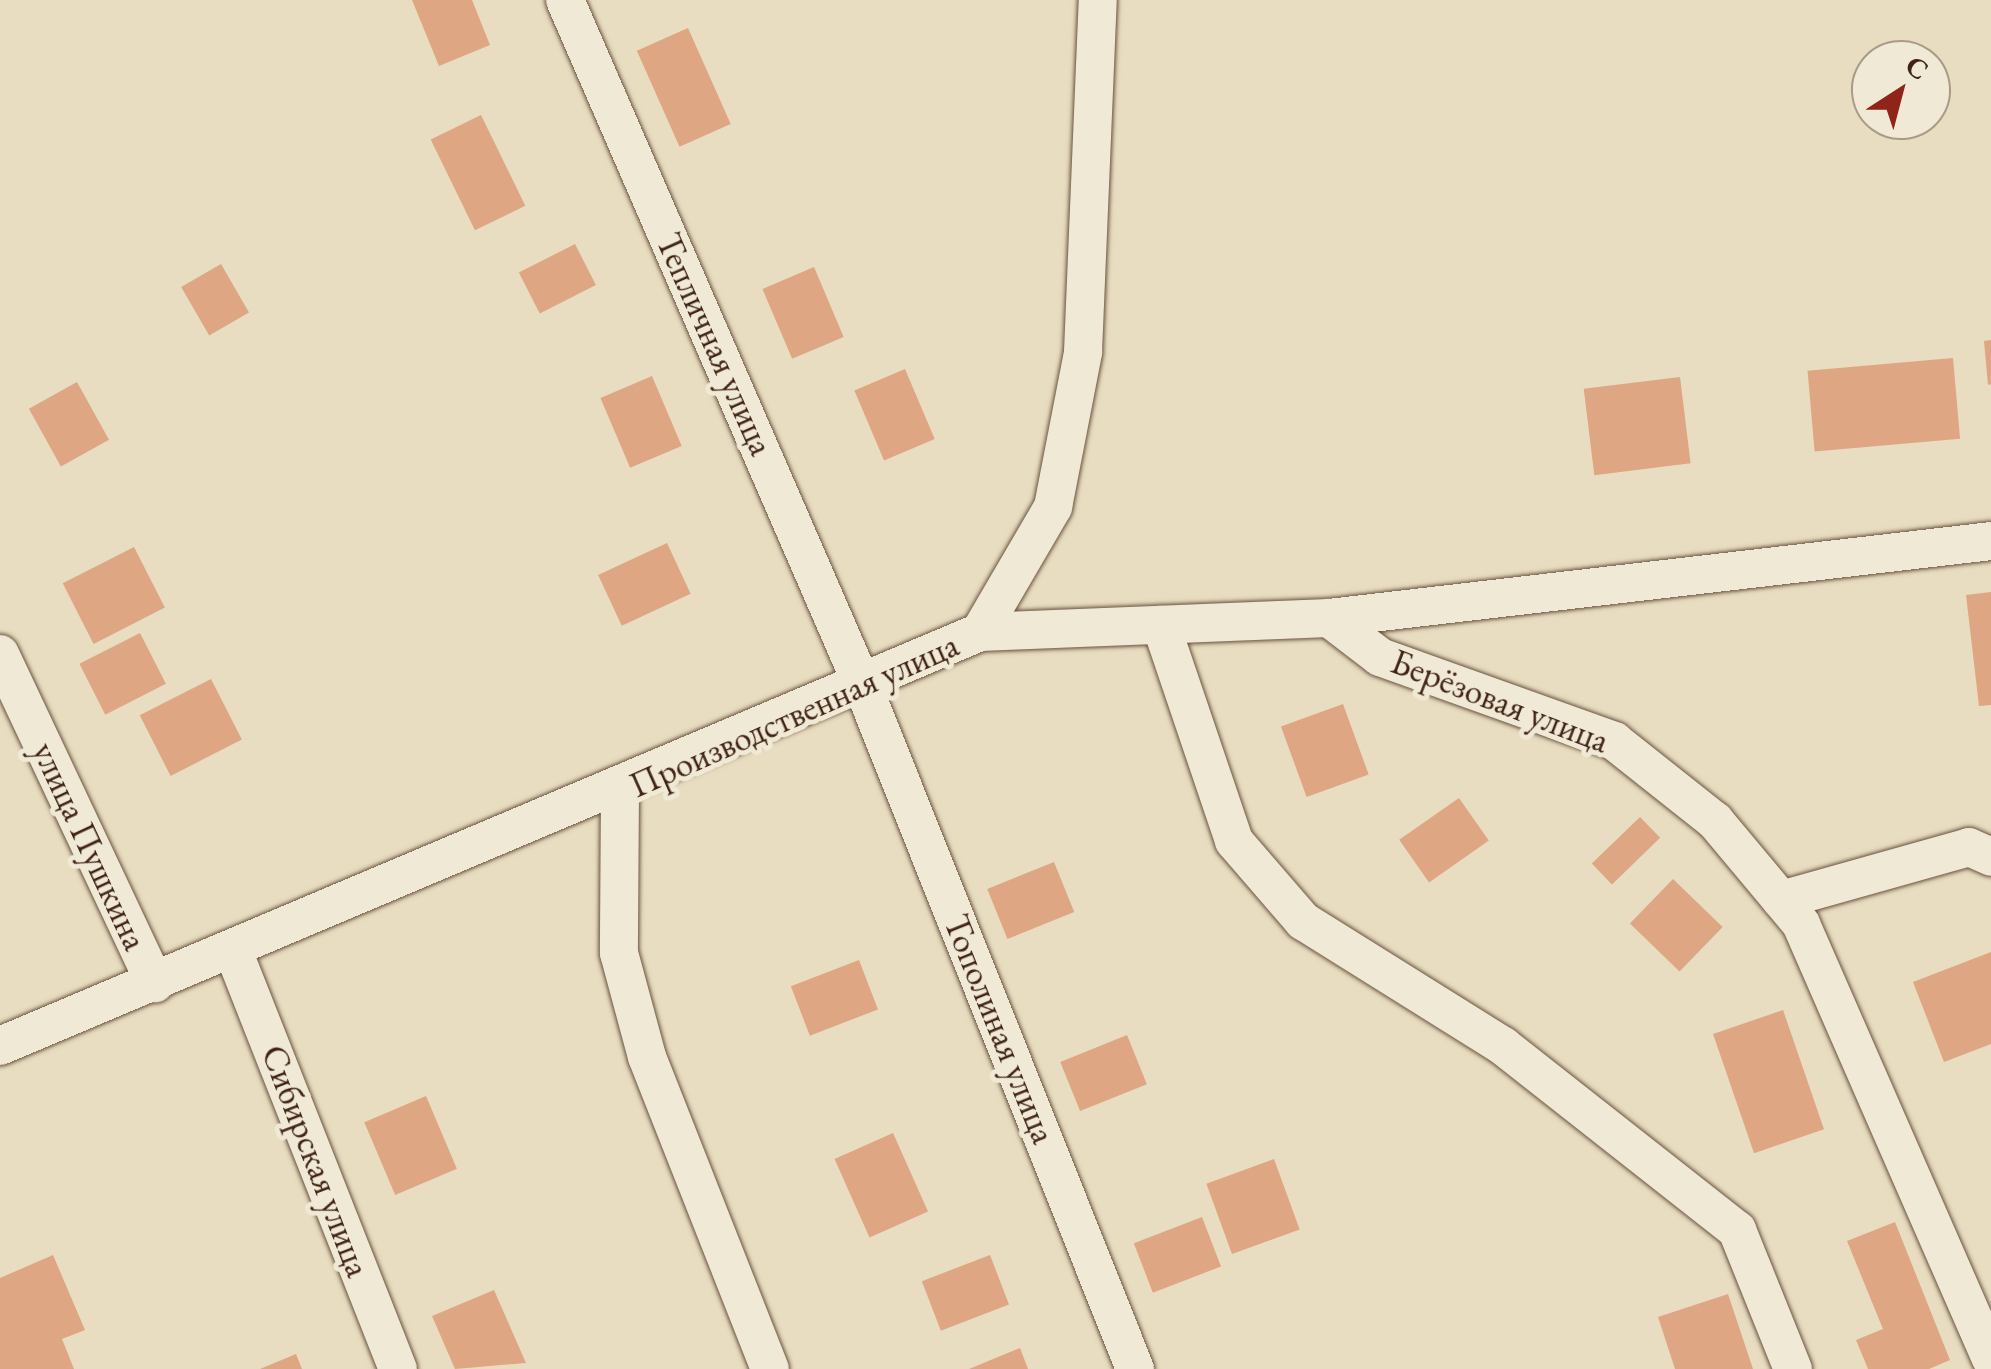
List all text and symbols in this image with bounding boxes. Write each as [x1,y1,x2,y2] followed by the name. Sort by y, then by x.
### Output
[1851,40,1951,140] north arrow
[1899,47,1936,88] text: С
[647,226,783,462] street label: Тепличная улица
[623,624,965,806] street label: Производственная улица
[1385,640,1615,762] street label: Берёзовая улица
[23,735,157,957] street label: улица Пушкина
[935,908,1065,1150] street label: Тополиная улица
[253,1039,379,1283] street label: Сибирская улица

